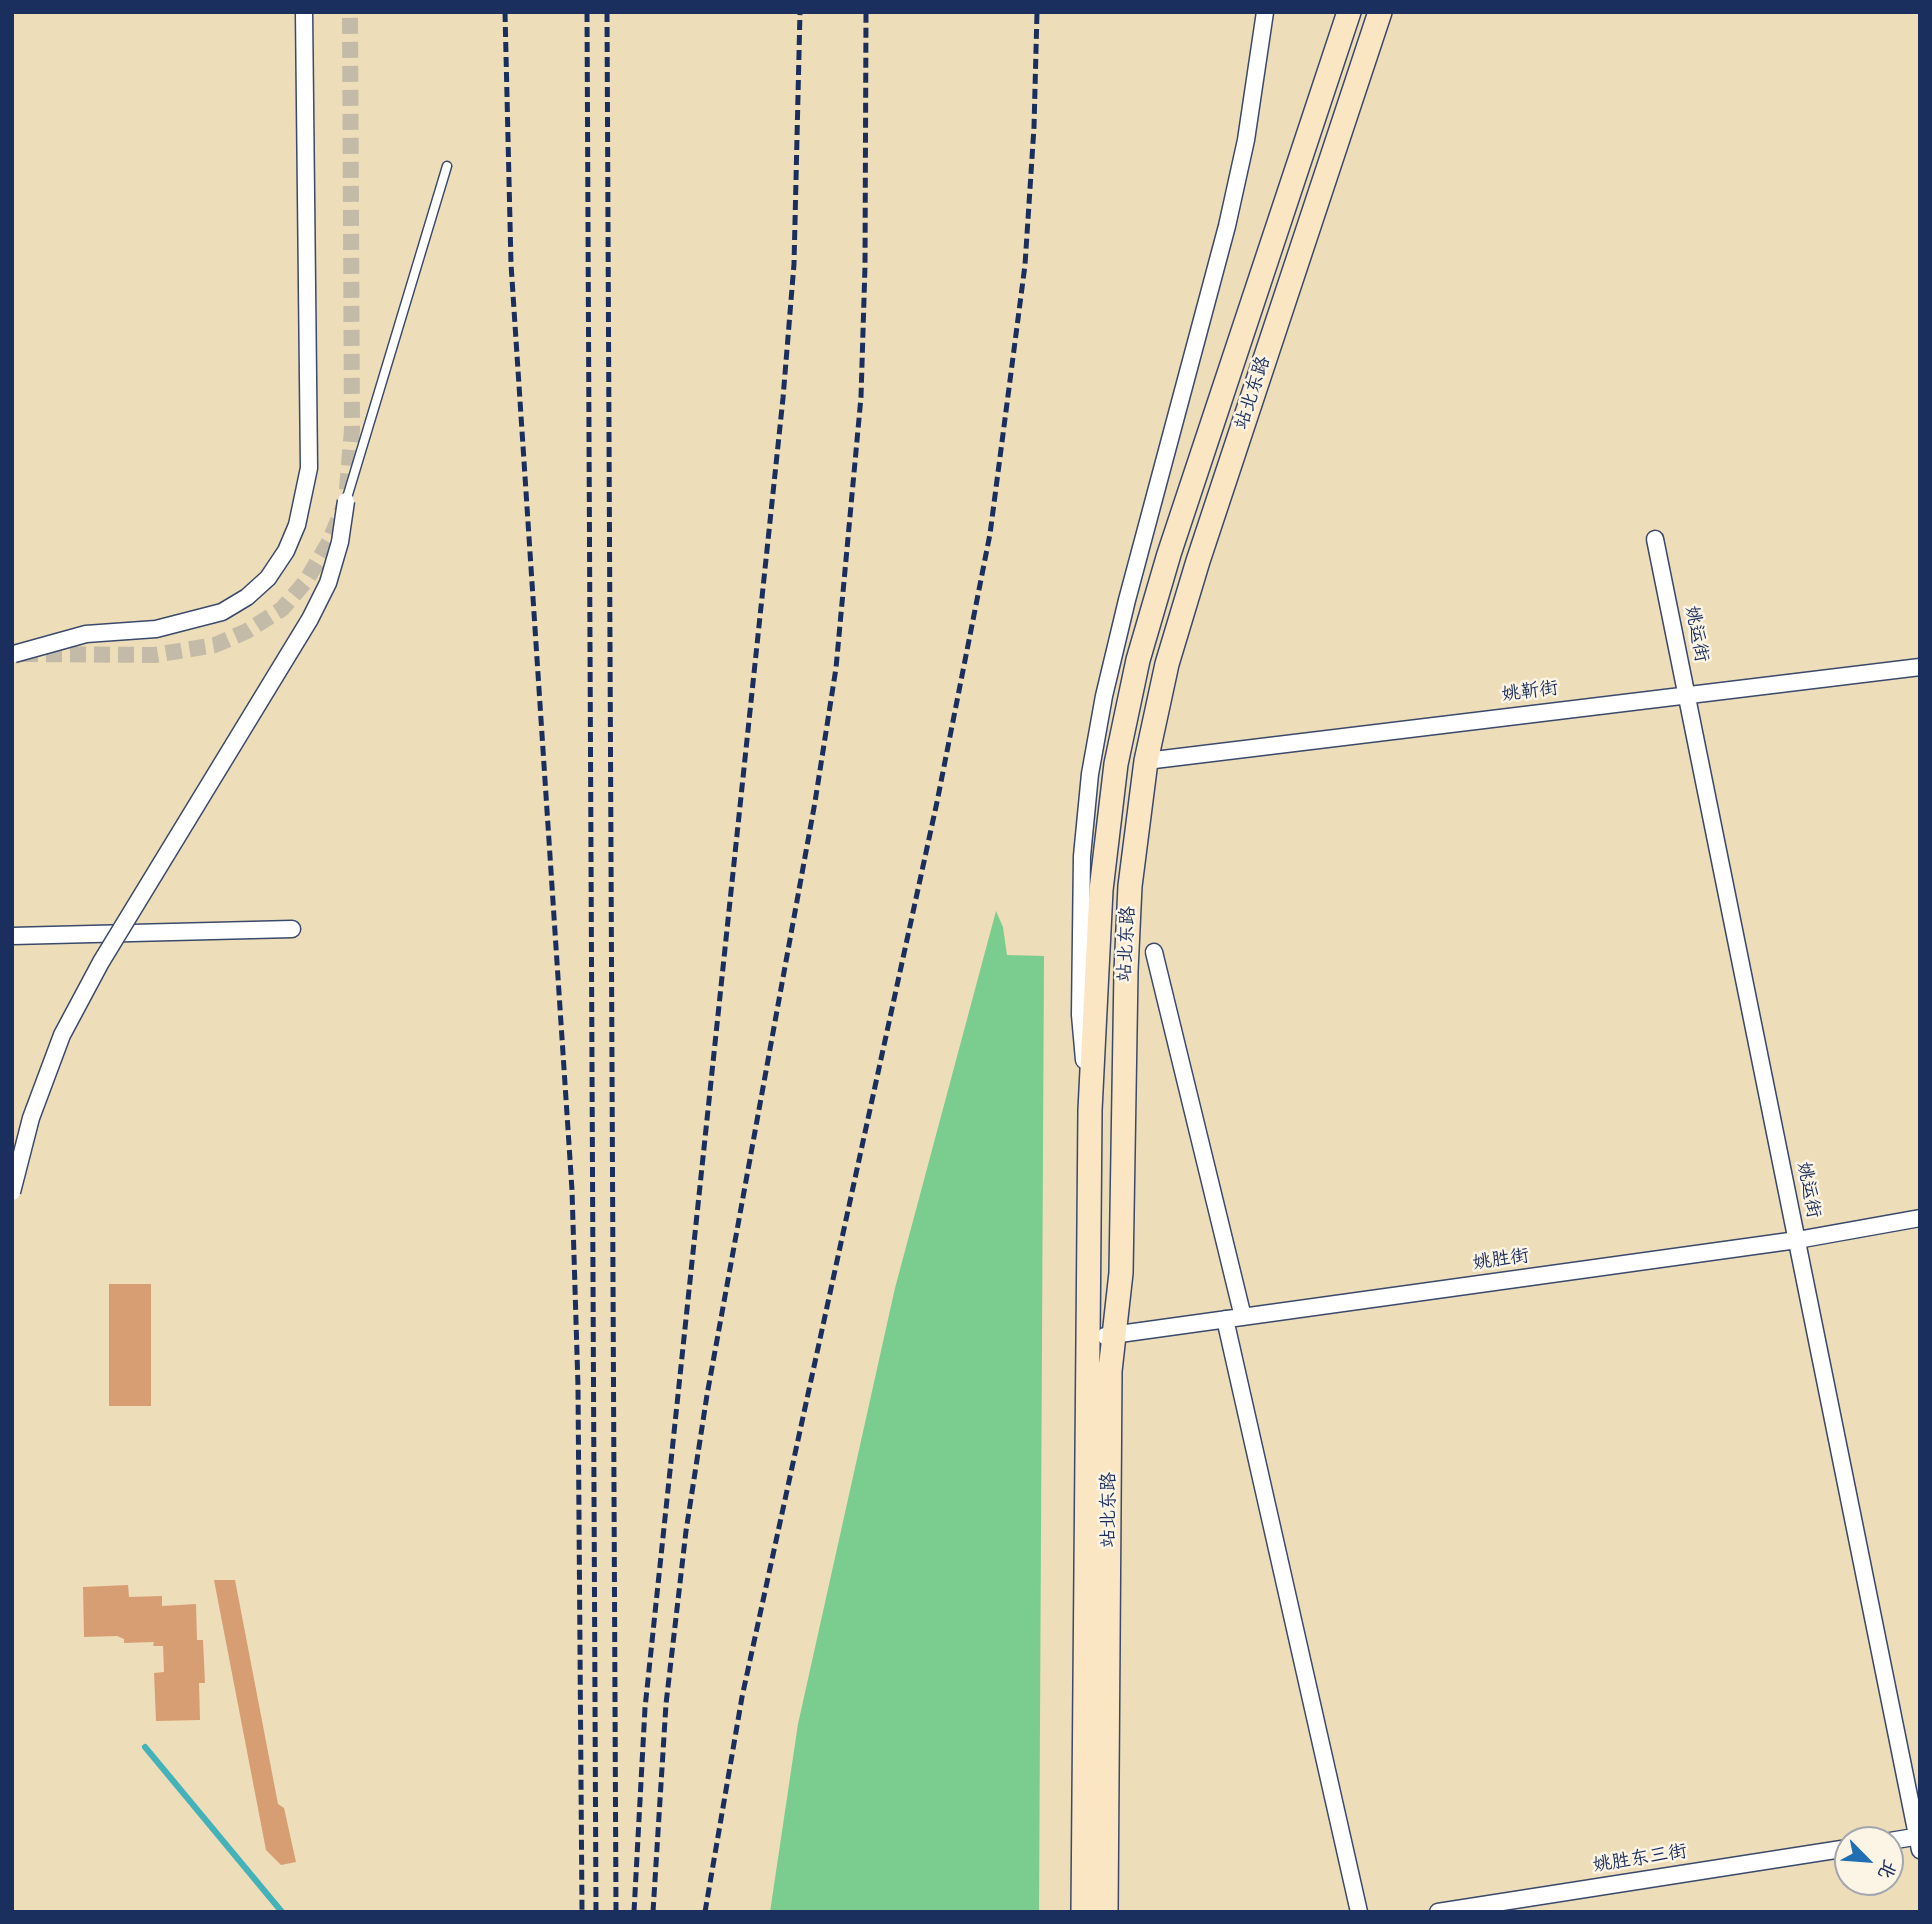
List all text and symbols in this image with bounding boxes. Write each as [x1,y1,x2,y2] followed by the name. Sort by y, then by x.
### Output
[1230,353,1276,433] street label: 站北东路
[1679,604,1713,664] street label: 姚运街
[1500,677,1560,707] street label: 姚靳街
[1114,905,1140,983] street label: 站北东路
[1791,1160,1825,1220] street label: 姚运街
[1471,1245,1531,1275] street label: 姚胜街
[1098,1472,1120,1548] street label: 站北东路
[1834,1826,1904,1896] north arrow
[1591,1840,1689,1878] street label: 姚胜东三街
[1872,1856,1901,1883] text: 北

